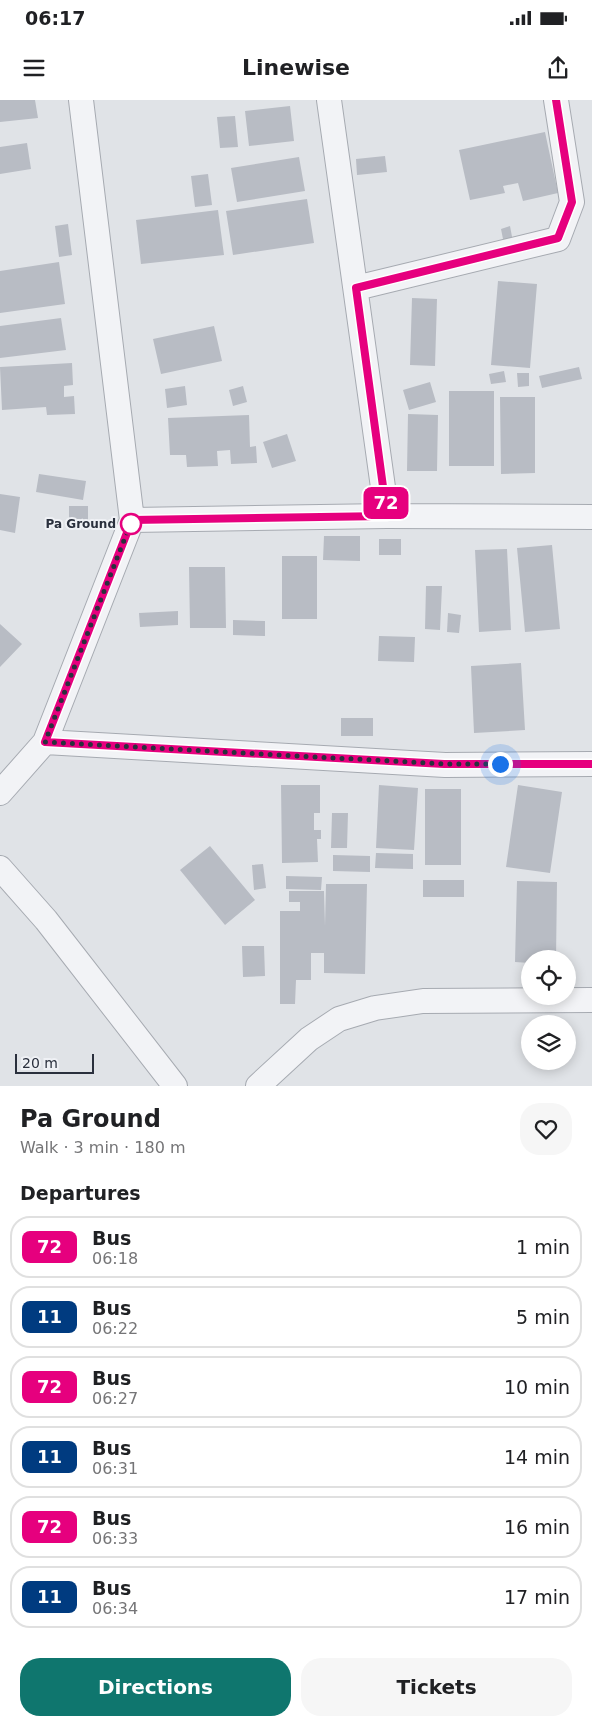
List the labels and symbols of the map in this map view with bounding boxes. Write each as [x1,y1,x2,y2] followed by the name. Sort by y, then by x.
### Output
[364,487,408,519] line badge: 72
[120,513,142,535] marker: Pa Ground
[46,517,116,531] place label: Pa Ground
[488,752,513,777] your location
[15,1051,94,1074] scale bar

